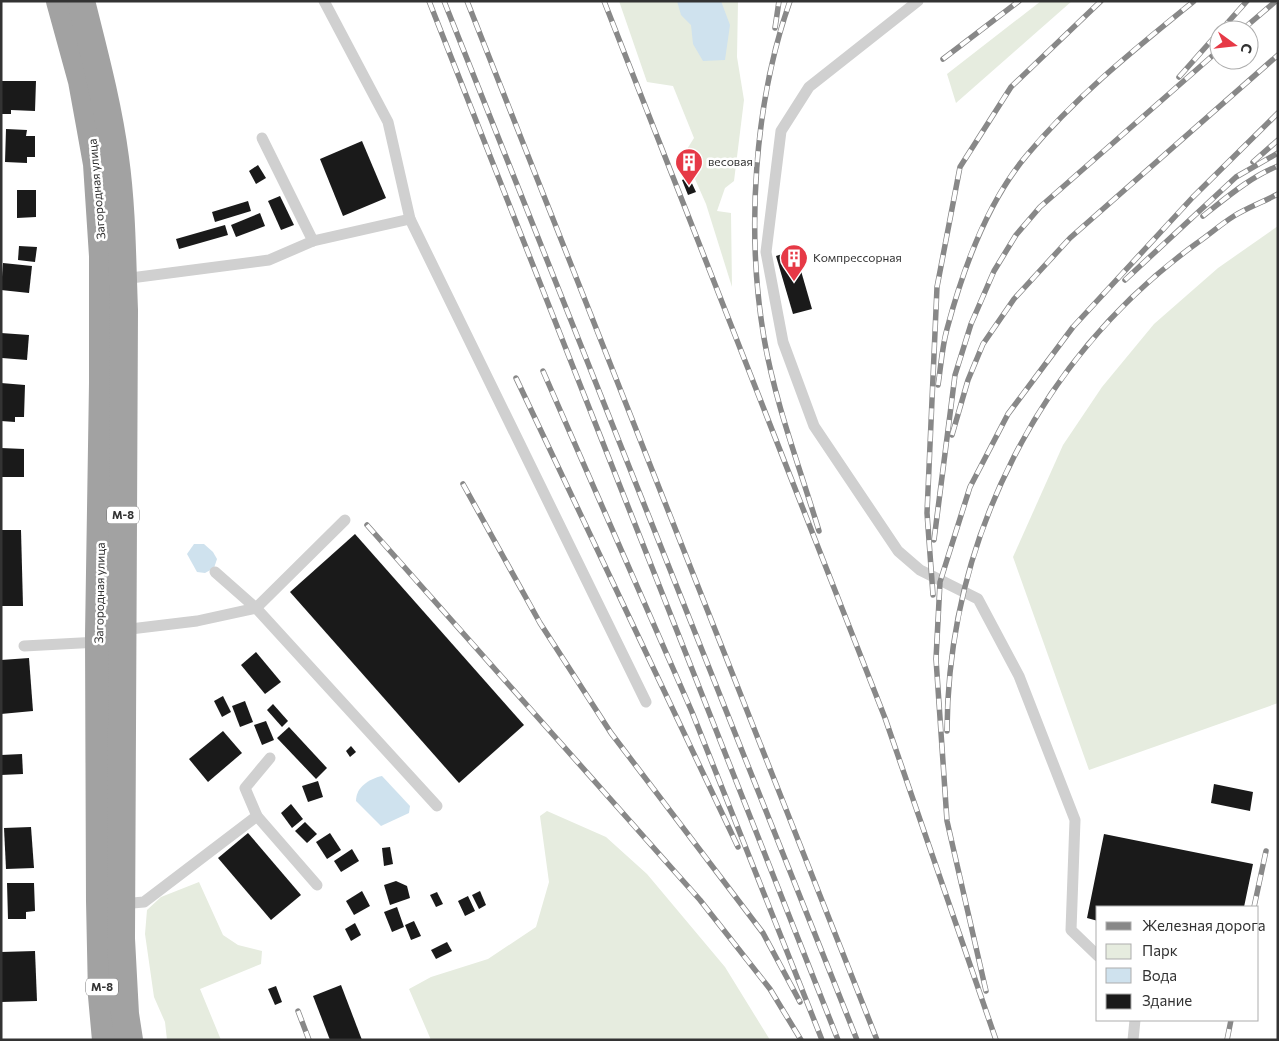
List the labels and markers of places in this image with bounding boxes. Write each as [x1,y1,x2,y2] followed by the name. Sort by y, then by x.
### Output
[674,147,704,186] building icon: весовая
[708,154,753,168] place label: весовая
[779,243,809,282] building icon: Компрессорная
[813,250,902,264] place label: Компрессорная

